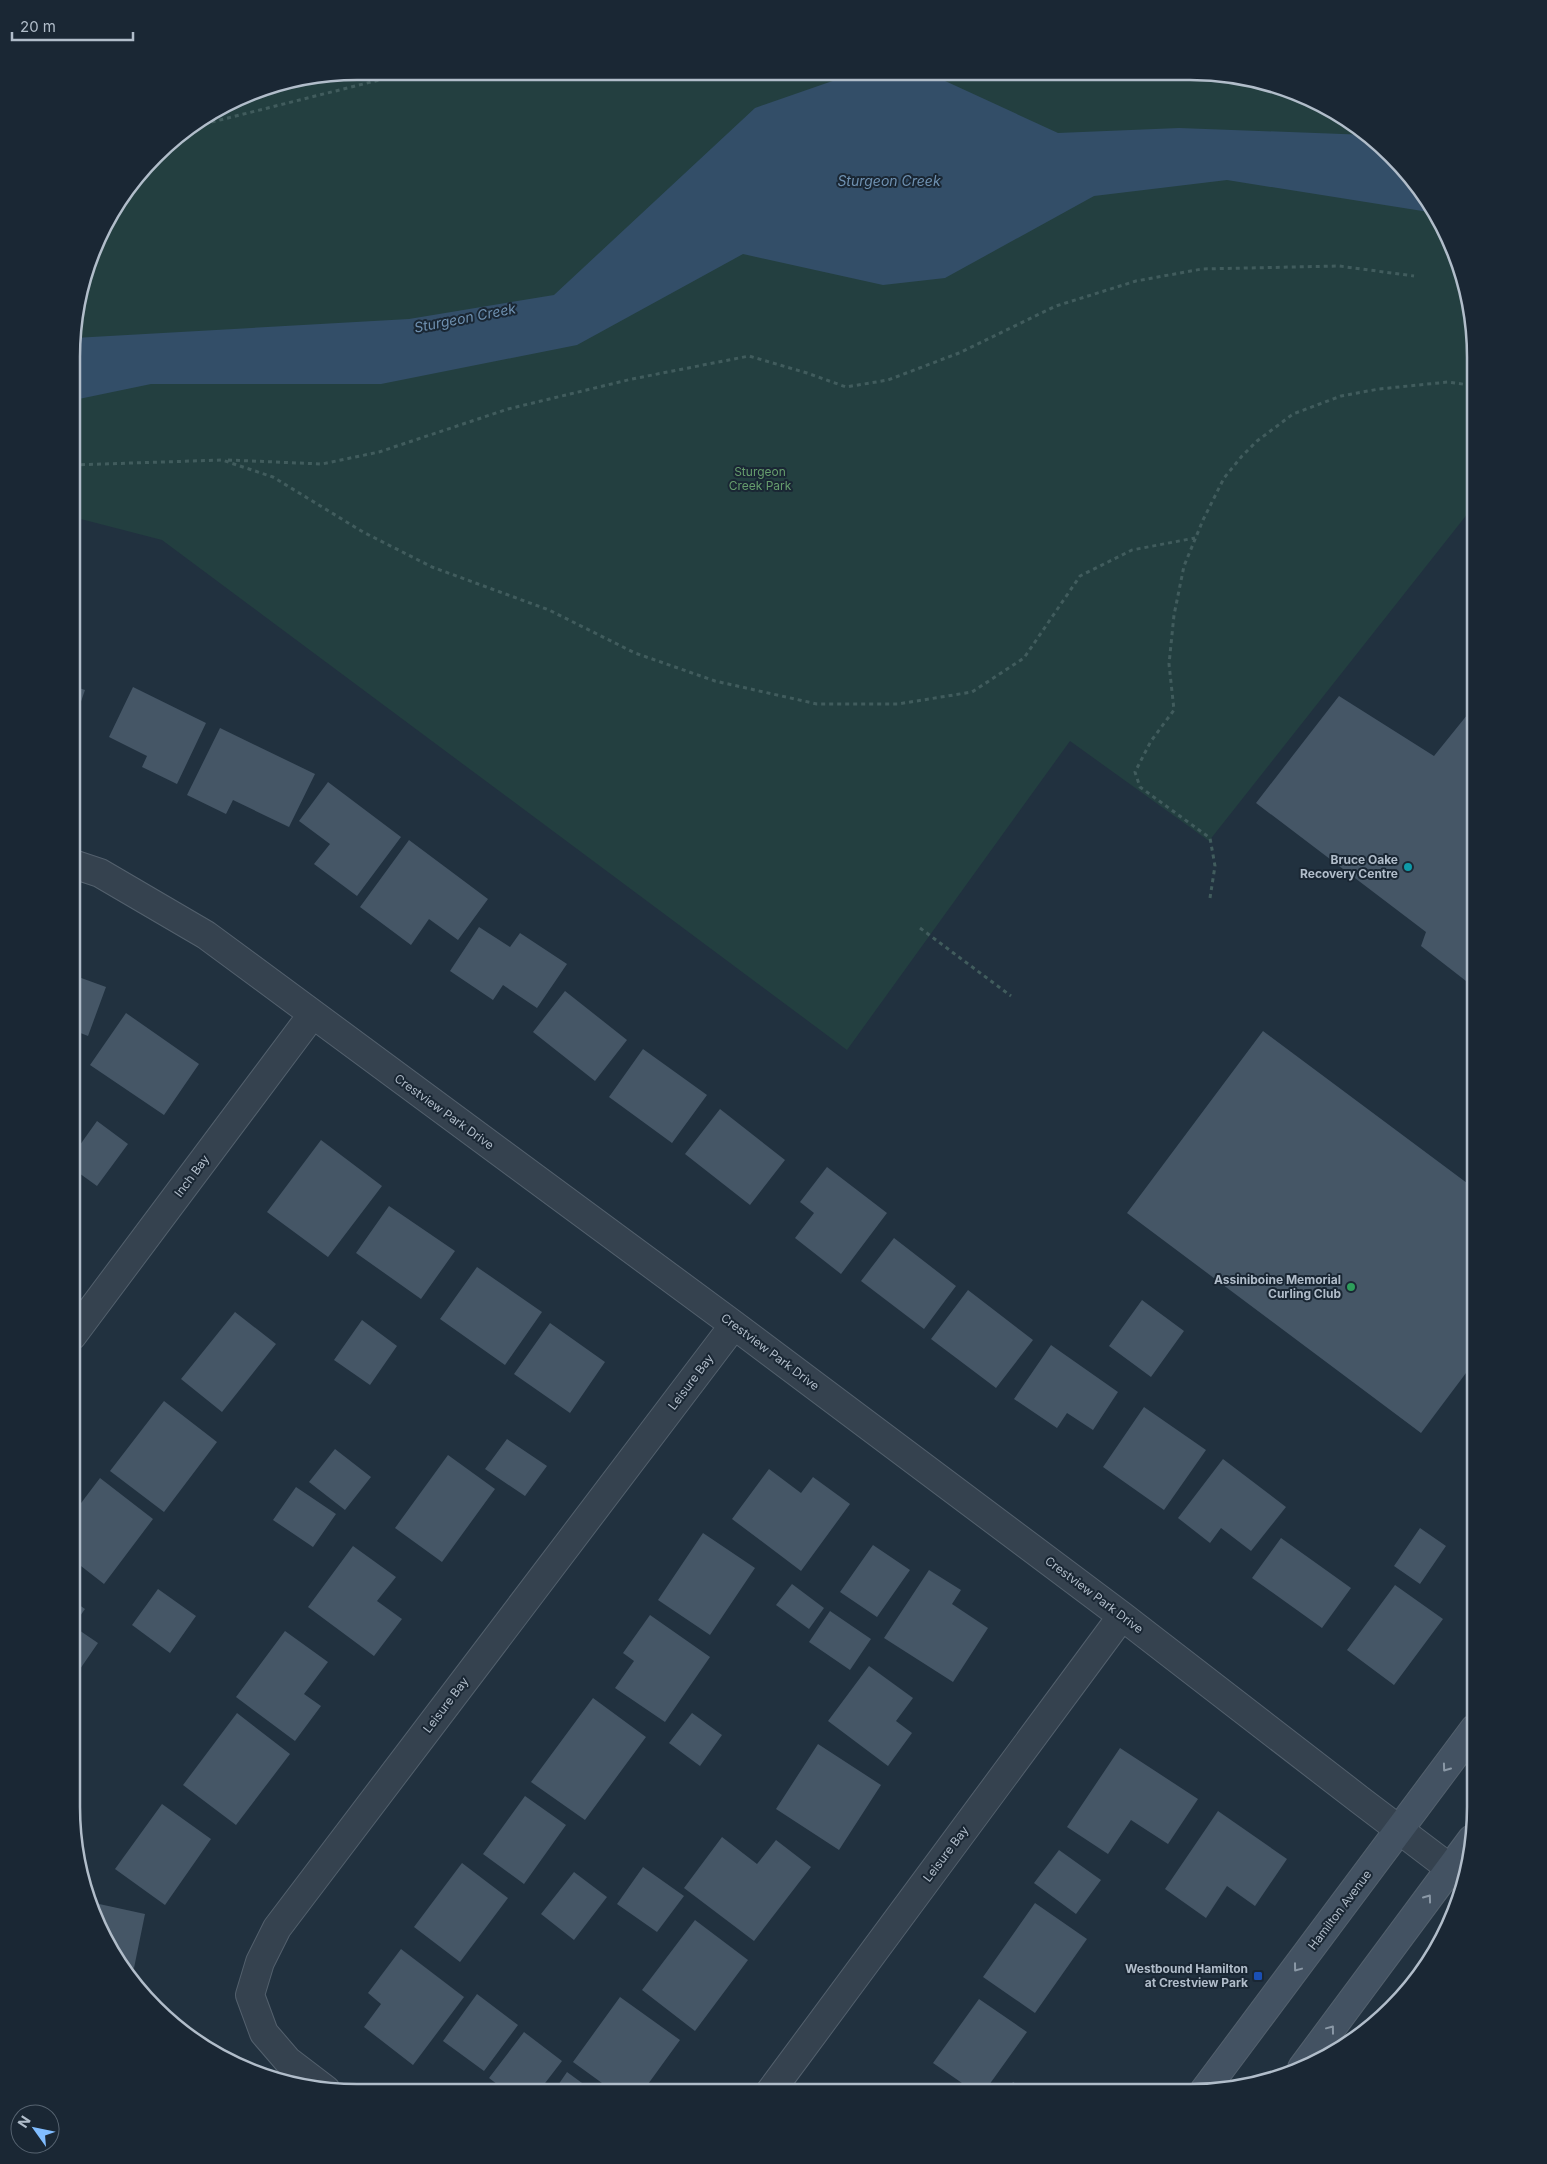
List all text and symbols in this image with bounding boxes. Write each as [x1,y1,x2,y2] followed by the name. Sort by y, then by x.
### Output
[12,10,134,42] scale bar
[20,17,56,36] text: 20 m
[837,172,941,189] water label: Sturgeon Creek
[413,299,517,336] water label: Sturgeon Creek
[729,464,792,493] park label: Sturgeon Creek Park
[1300,852,1398,881] place label: Bruce Oake Recovery Centre
[1402,861,1414,873] marker: Bruce Oake Recovery Centre
[392,1071,497,1153] street label: Crestview Park Drive
[171,1151,212,1200] street label: Inch Bay
[1214,1272,1341,1301] place label: Assiniboine Memorial Curling Club
[1345,1281,1357,1293] marker: Assiniboine Memorial Curling Club
[718,1310,822,1393] street label: Crestview Park Drive
[665,1351,717,1413] street label: Leisure Bay
[1042,1553,1146,1636] street label: Crestview Park Drive
[420,1674,472,1736] street label: Leisure Bay
[1443,1762,1452,1772] one-way arrow
[920,1823,972,1885] street label: Leisure Bay
[1305,1867,1374,1952] street label: Hamilton Avenue
[1422,1894,1431,1904] one-way arrow
[1125,1961,1248,1990] place label: Westbound Hamilton at Crestview Park
[1294,1962,1302,1971] one-way arrow
[1252,1970,1264,1982] marker: Westbound Hamilton at Crestview Park
[1326,2026,1334,2035] one-way arrow
[10,2104,60,2154] north arrow
[14,2113,34,2131] text: N

